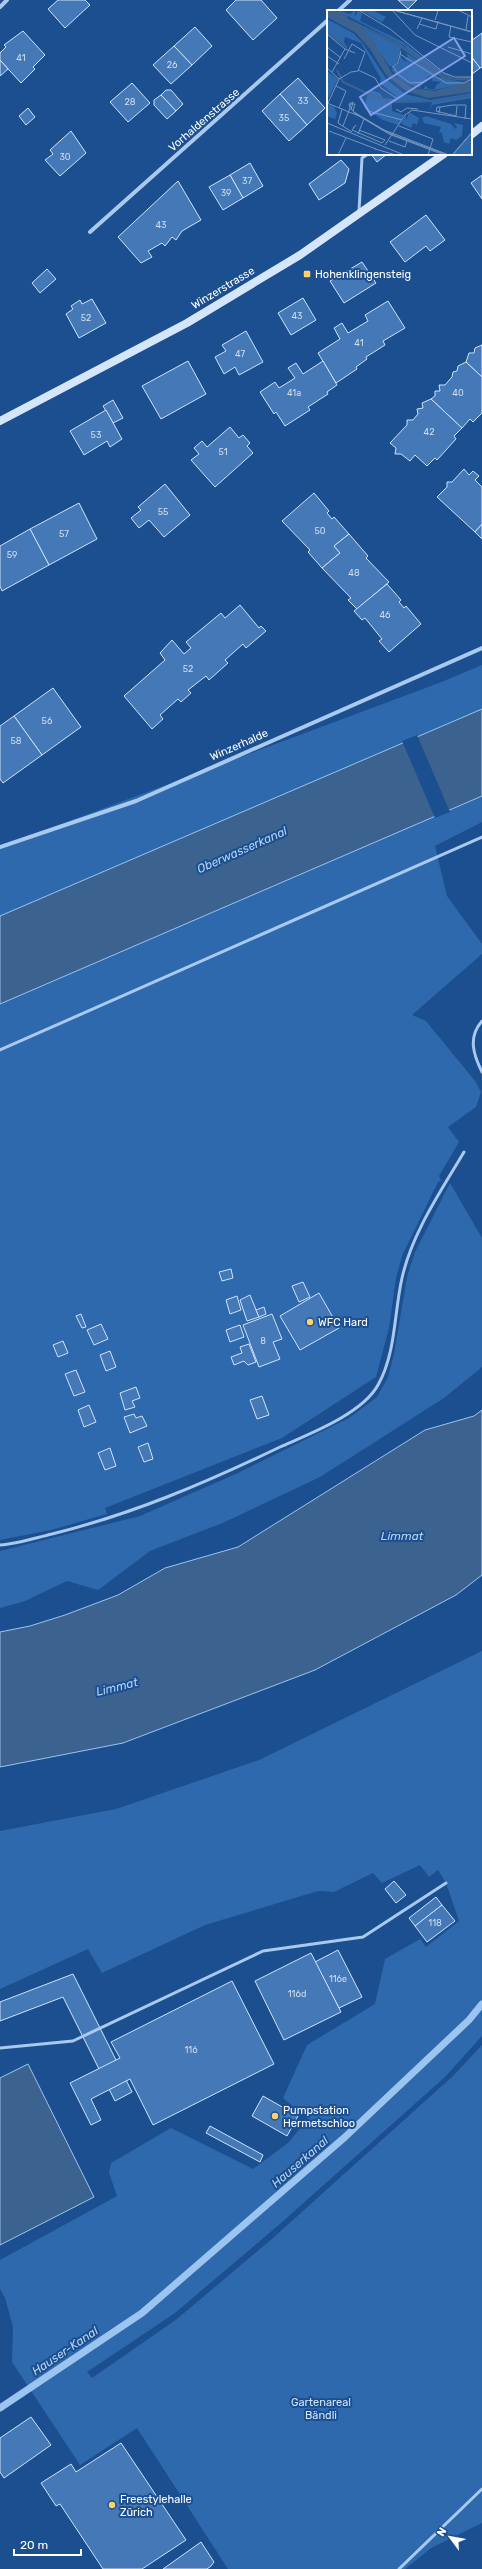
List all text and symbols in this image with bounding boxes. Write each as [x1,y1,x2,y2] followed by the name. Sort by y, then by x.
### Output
[327,10,472,155] inset map
[16,53,26,63] house number: 41
[167,60,178,70] house number: 26
[166,86,242,154] street label: Vorhaldenstrasse
[298,96,308,106] house number: 33
[124,97,136,107] house number: 28
[279,113,289,123] house number: 35
[59,152,71,162] house number: 30
[242,176,252,186] house number: 37
[221,188,231,198] house number: 39
[156,220,167,230] house number: 43
[189,264,257,312] street label: Winzerstrasse
[315,268,411,281] place label: Hohenklingensteig
[302,269,312,279] marker: Hohenklingensteig
[292,311,303,321] house number: 43
[81,313,91,323] house number: 52
[354,338,364,348] house number: 41
[235,349,245,359] house number: 47
[287,388,301,398] house number: 41a
[452,388,464,398] house number: 40
[424,427,434,437] house number: 42
[91,430,101,440] house number: 53
[218,447,228,457] house number: 51
[158,507,168,517] house number: 55
[314,526,326,536] house number: 50
[59,529,69,539] house number: 57
[7,550,17,560] house number: 59
[348,568,360,578] house number: 48
[379,610,391,620] house number: 46
[183,664,193,674] house number: 52
[42,716,53,726] house number: 56
[208,726,270,764] street label: Winzerhalde
[10,736,22,746] house number: 58
[195,823,290,876] water label: Oberwasserkanal
[318,1316,368,1329] place label: WFC Hard
[305,1317,315,1327] marker: WFC Hard
[260,1336,266,1346] house number: 8
[381,1529,424,1543] water label: Limmat
[95,1675,140,1699] water label: Limmat
[428,1918,442,1928] house number: 118
[329,1974,347,1984] house number: 116e
[288,1989,306,1999] house number: 116d
[184,2045,198,2055] house number: 116
[283,2104,355,2130] place label: Pumpstation Hermetschloo
[270,2111,280,2121] marker: Pumpstation Hermetschloo
[269,2133,332,2190] water label: Hauserkanal
[29,2323,102,2378] water label: Hauser-Kanal
[291,2396,351,2422] park label: Gartenareal Bändli
[120,2493,192,2519] place label: Freestylehalle Zürich
[107,2500,117,2510] marker: Freestylehalle Zürich
[430,2517,470,2557] north arrow
[434,2525,450,2539] text: N
[14,2531,81,2557] scale bar
[20,2538,48,2552] text: 20 m

